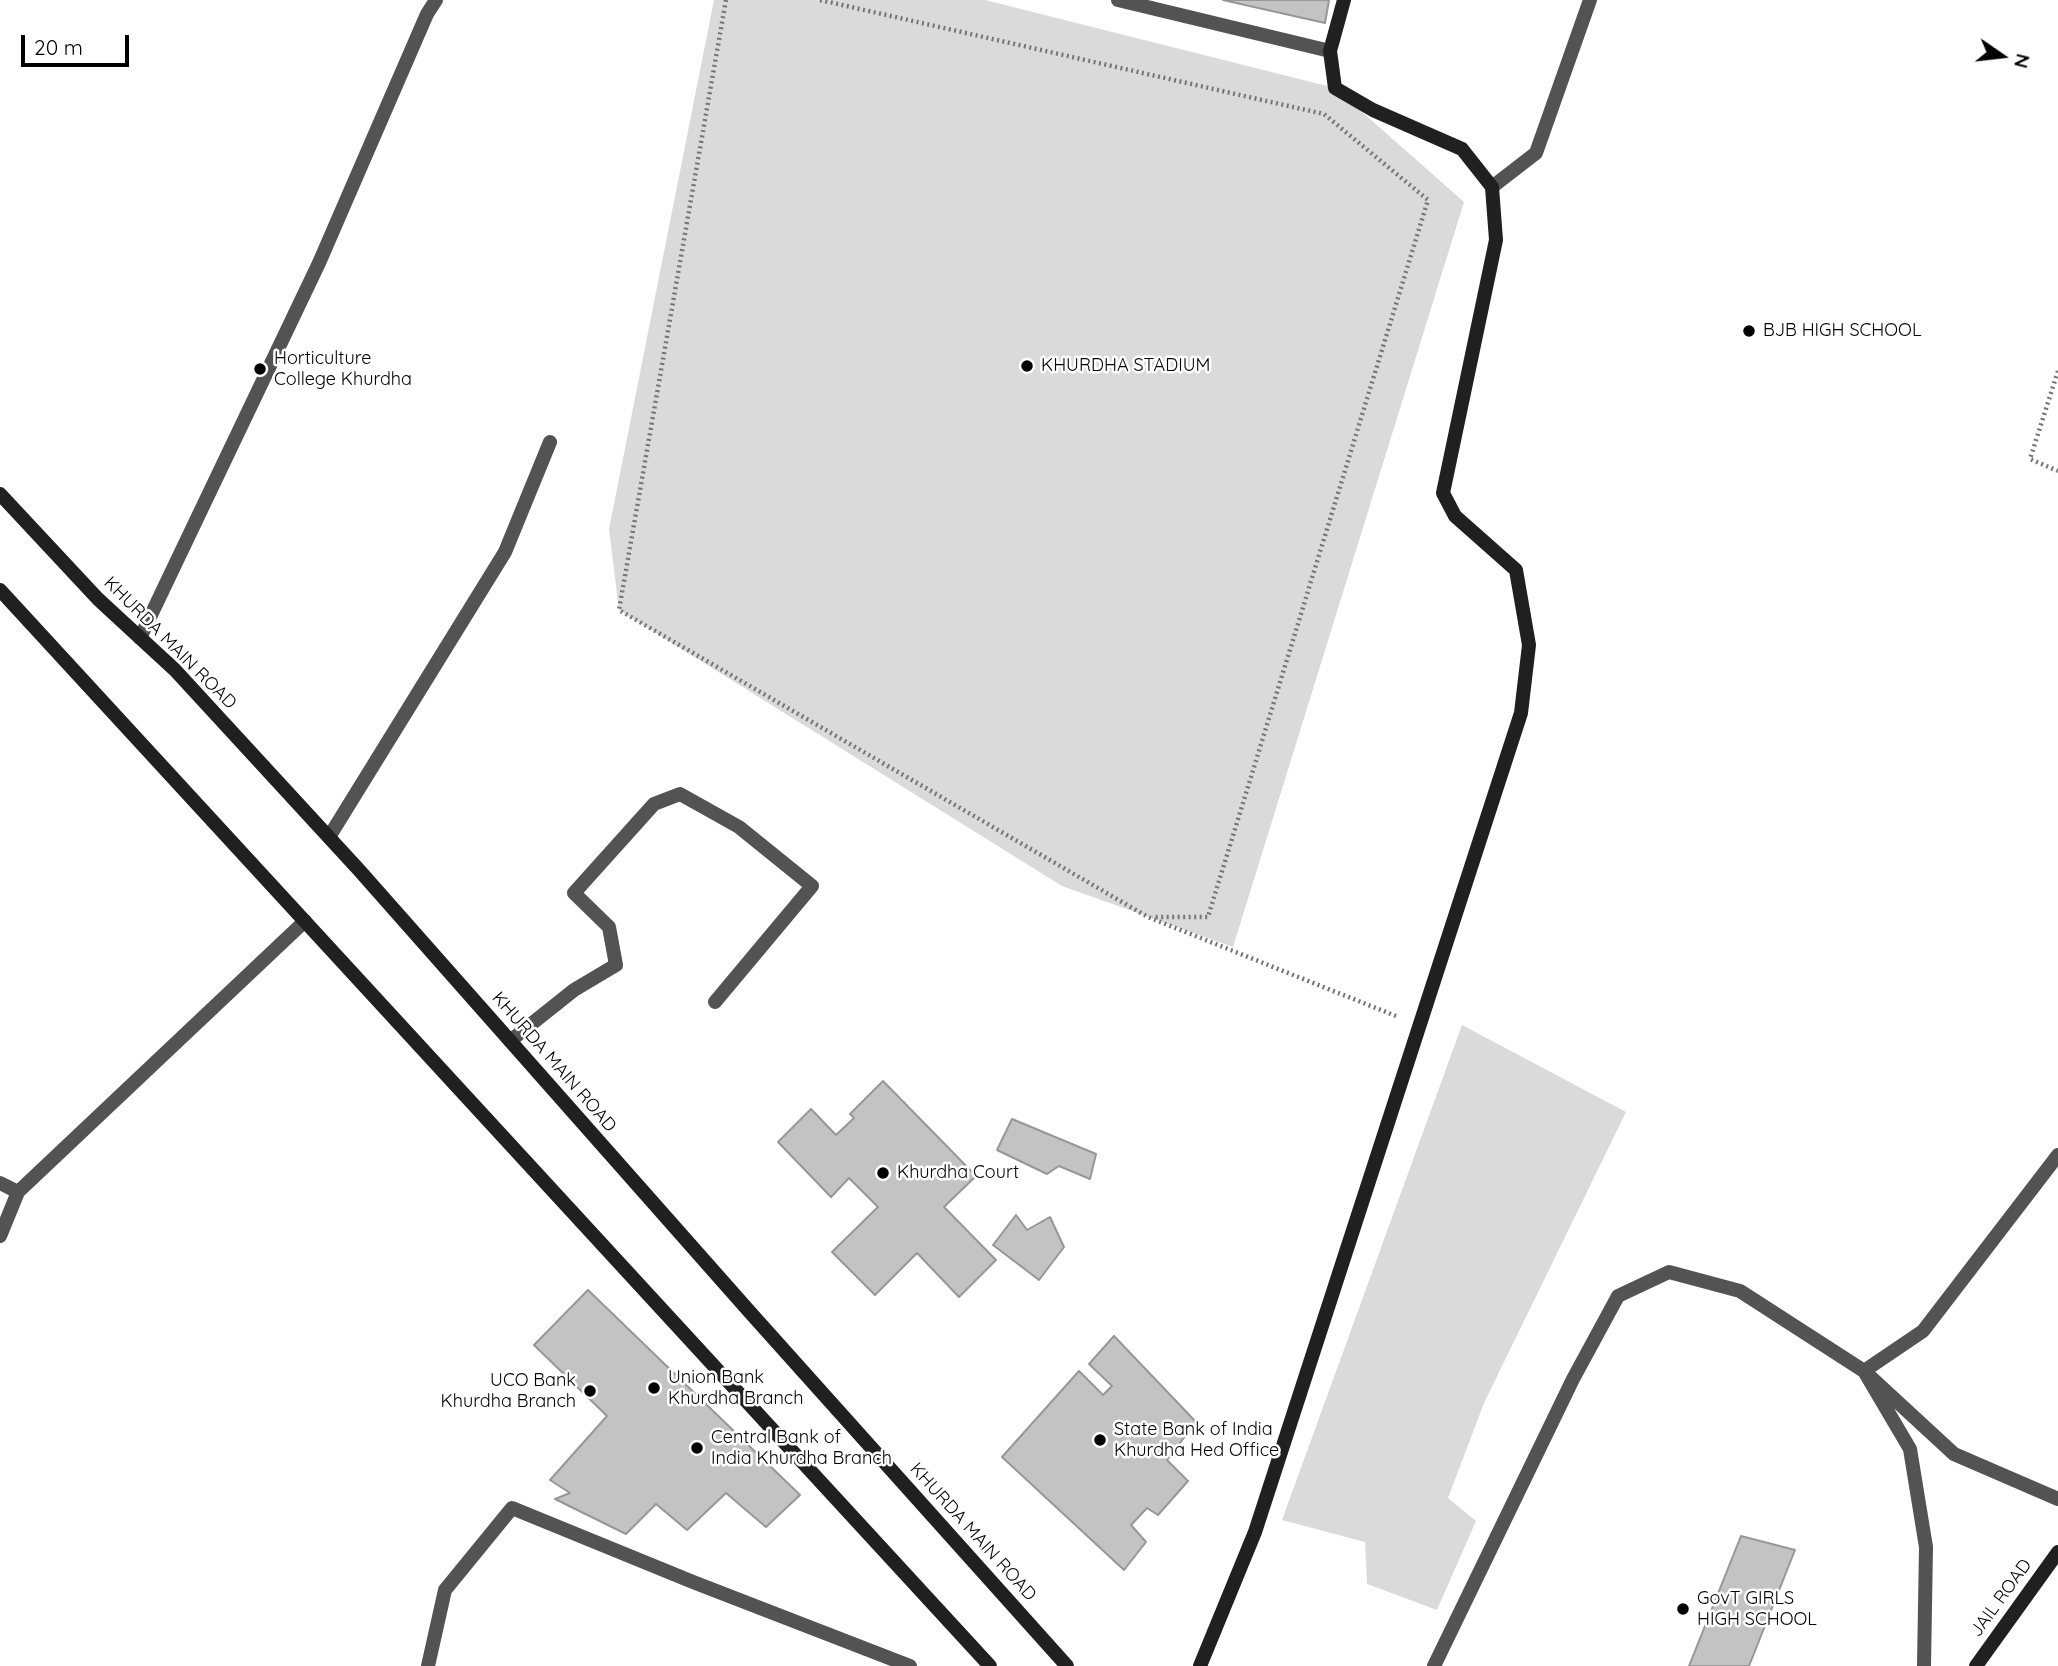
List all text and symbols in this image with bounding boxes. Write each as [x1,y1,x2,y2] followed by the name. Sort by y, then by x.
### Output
[24,21,133,65] scale bar
[1967,21,2037,91] north arrow
[34,34,83,60] text: 20 m
[2009,51,2036,71] text: N
[1763,320,1921,342] place label: BJB HIGH SCHOOL
[1741,323,1757,339] marker: BJB HIGH SCHOOL
[274,348,412,390] place label: Horticulture College Khurdha
[1041,355,1210,377] place label: KHURDHA STADIUM
[1019,358,1035,374] marker: KHURDHA STADIUM
[252,361,268,377] marker: Horticulture College Khurdha
[99,572,241,714] street label: KHURDA MAIN ROAD
[487,988,621,1136] street label: KHURDA MAIN ROAD
[897,1162,1019,1184] place label: Khurdha Court
[875,1165,891,1181] marker: Khurdha Court
[668,1367,803,1410] place label: Union Bank Khurdha Branch
[441,1370,576,1412] place label: UCO Bank Khurdha Branch
[646,1380,662,1396] marker: Union Bank Khurdha Branch
[582,1383,598,1399] marker: UCO Bank Khurdha Branch
[1114,1419,1279,1462] place label: State Bank of India Khurdha Hed Office
[711,1427,892,1470] place label: Central Bank of India Khurdha Branch
[1092,1432,1108,1448] marker: State Bank of India Khurdha Hed Office
[689,1440,705,1456] marker: Central Bank of India Khurdha Branch
[905,1458,1041,1606] street label: KHURDA MAIN ROAD
[1966,1555,2036,1641] street label: JAIL ROAD
[1697,1588,1817,1630] place label: GovT GIRLS HIGH SCHOOL
[1675,1601,1691,1617] marker: GovT GIRLS HIGH SCHOOL

